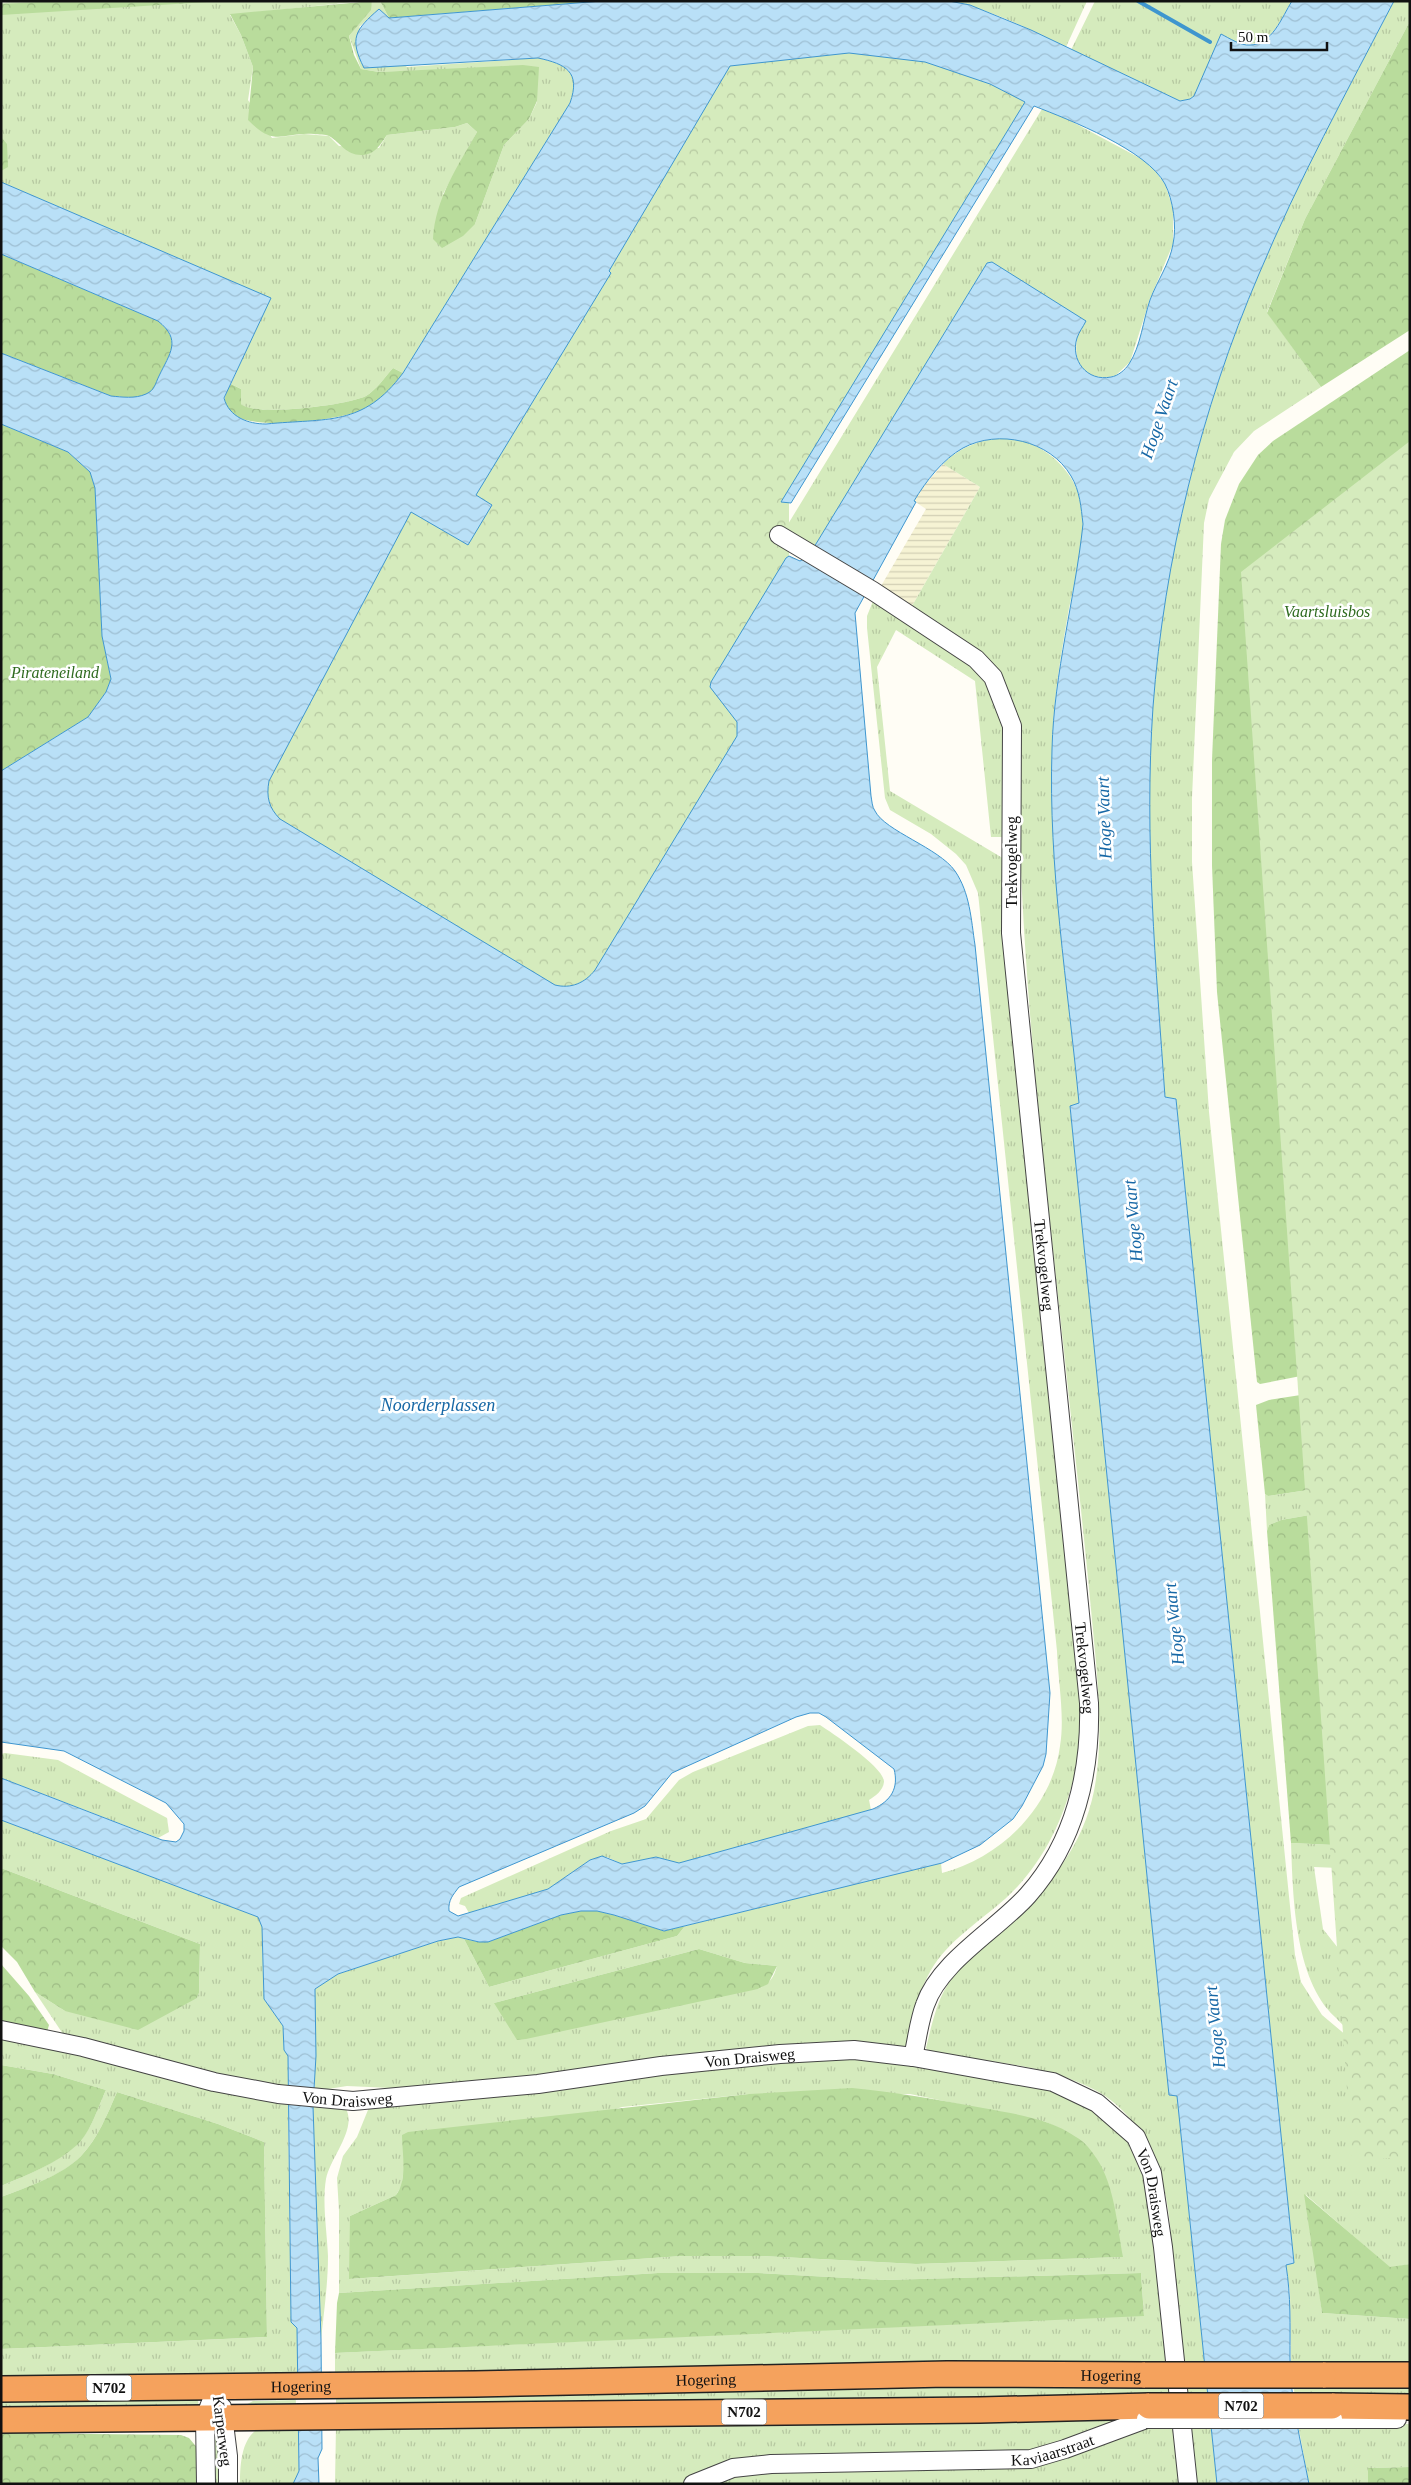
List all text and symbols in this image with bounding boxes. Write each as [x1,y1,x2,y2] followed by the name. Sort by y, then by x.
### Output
[1231,20,1327,52] scale bar
[1238,29,1269,45] text: 50 m
[1136,376,1182,462] water label: Hoge Vaart
[1284,603,1370,620] park label: Vaartsluisbos
[10,664,100,681] park label: Pirateneiland
[1093,775,1115,861] water label: Hoge Vaart
[1003,816,1021,908] street label: Trekvogelweg
[1119,1178,1147,1264] water label: Hoge Vaart
[1031,1219,1057,1312] street label: Trekvogelweg
[380,1395,495,1415] water label: Noorderplassen
[1160,1581,1188,1667] water label: Hoge Vaart
[1072,1622,1097,1714] street label: Trekvogelweg
[1201,1984,1229,2070] water label: Hoge Vaart
[704,2045,795,2071] street label: Von Draisweg
[301,2088,393,2110] street label: Von Draisweg
[1133,2146,1169,2238] street label: Von Draisweg
[1081,2367,1141,2385] street label: Hogering
[676,2370,736,2389] street label: Hogering
[86,2376,132,2400] road number: N702
[271,2378,331,2396] street label: Hogering
[1218,2394,1264,2418] road number: N702
[209,2395,235,2467] street label: Karperweg
[722,2400,766,2424] road number: N702
[1011,2431,1097,2468] street label: Kaviaarstraat

